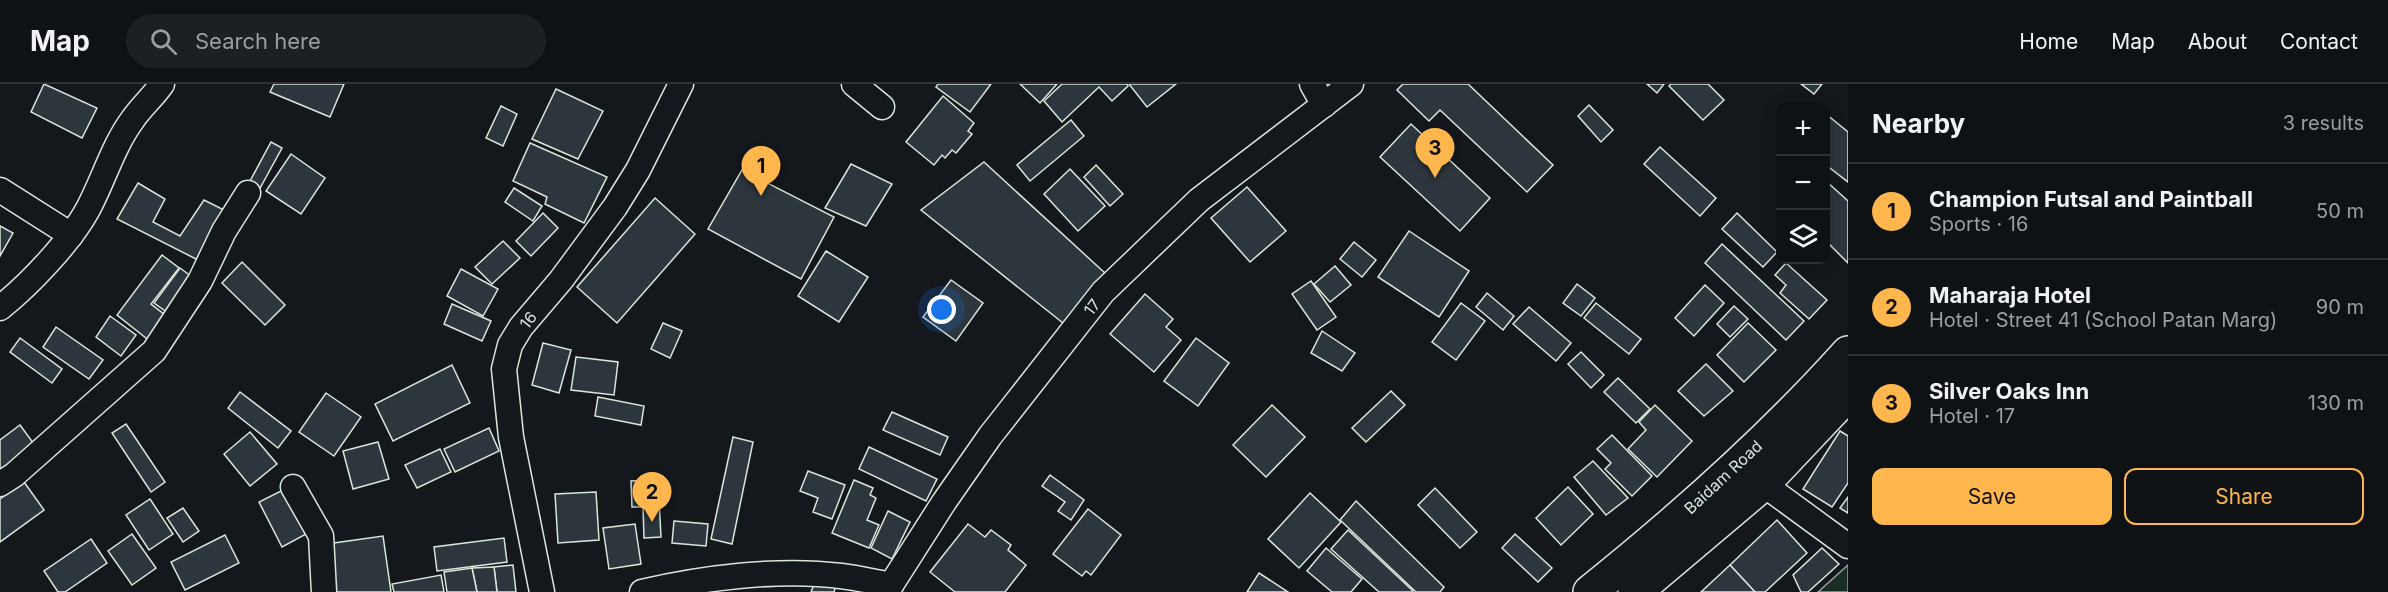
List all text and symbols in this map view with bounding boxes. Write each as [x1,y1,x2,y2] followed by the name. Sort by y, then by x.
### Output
[126,14,546,68] search box
[30,24,90,58] text: Map
[147,25,180,58] icon: search
[195,28,321,54] text: Search here
[2019,29,2078,54] text: Home
[2111,29,2155,54] text: Map
[2188,29,2247,54] text: About
[2280,29,2358,54] text: Contact
[1776,102,1830,264] map controls
[1776,102,1830,156] button: +
[1872,108,1965,139] text: Nearby
[2283,111,2364,135] text: 3 results
[1416,128,1454,178] pin: 3
[742,147,780,196] pin: 1
[1776,156,1830,210] button: −
[1929,186,2253,212] text: Champion Futsal and Paintball
[1887,199,1896,223] text: 1
[2316,199,2364,223] text: 50 m
[1776,210,1830,264] button: layers
[1929,212,2028,236] text: Sports · 16
[1929,282,2091,308] text: Maharaja Hotel
[927,295,956,324] your location
[1079,295,1105,319] street label: 17
[1885,295,1898,319] text: 2
[2316,295,2364,319] text: 90 m
[515,307,541,333] street label: 16
[1929,308,2277,332] text: Hotel · Street 41 (School Patan Marg)
[1929,378,2089,404] text: Silver Oaks Inn
[1885,391,1898,415] text: 3
[2308,391,2364,415] text: 130 m
[1929,404,2015,428] text: Hotel · 17
[1680,436,1766,518] street label: Baidam Road
[1872,468,2112,525] button: Save
[2124,468,2364,525] button: Share
[632,472,672,522] pin: 2

